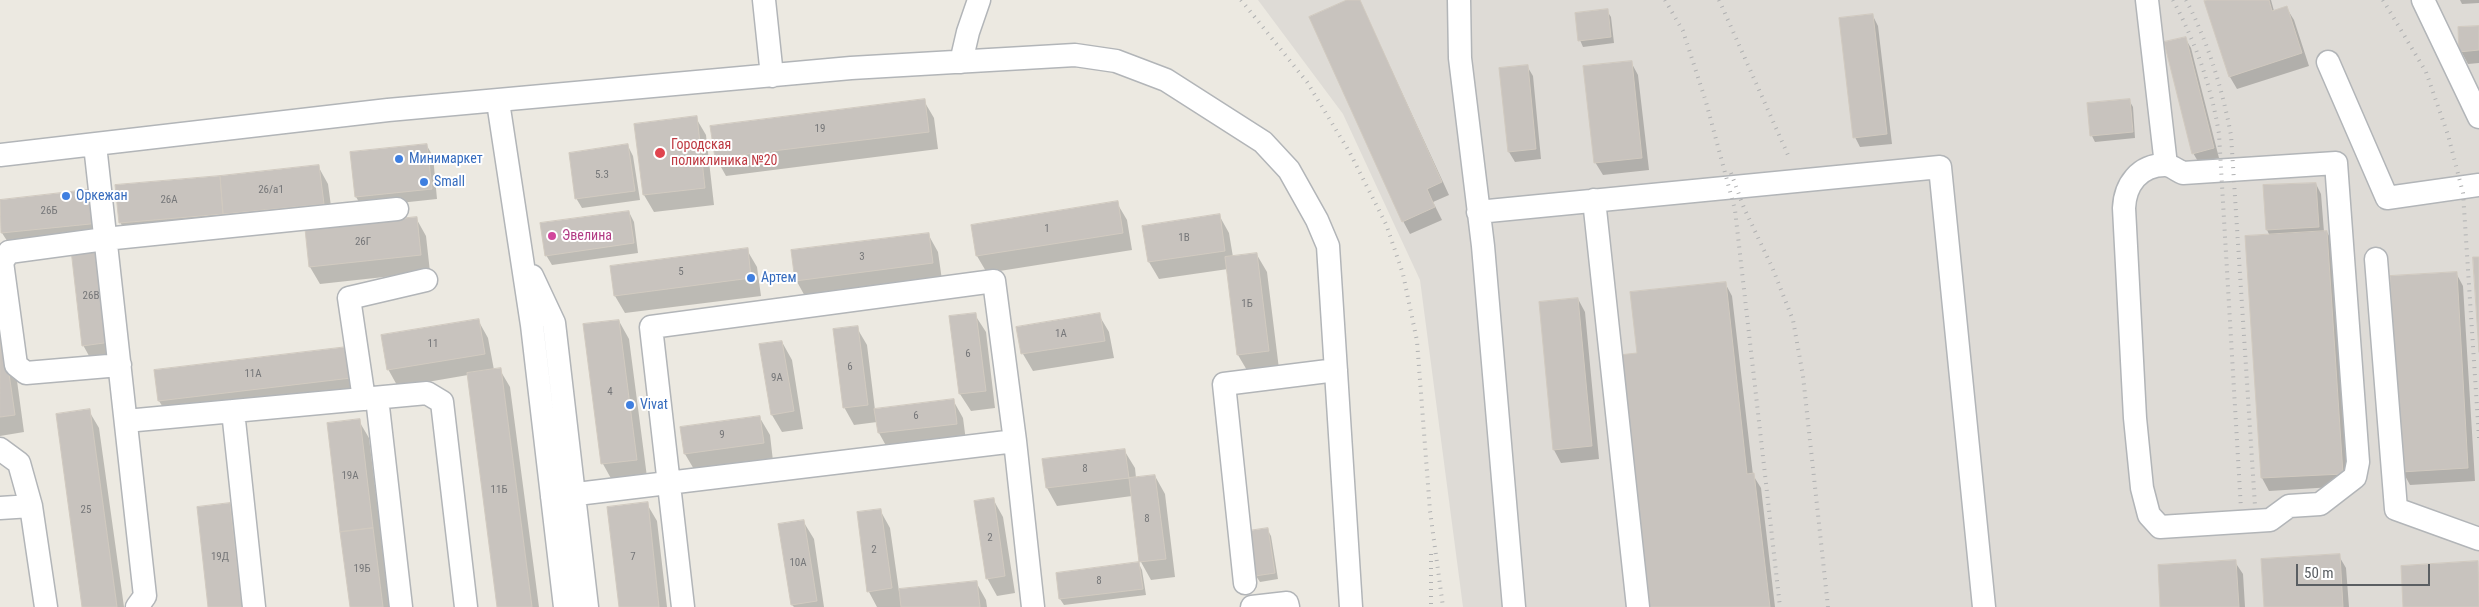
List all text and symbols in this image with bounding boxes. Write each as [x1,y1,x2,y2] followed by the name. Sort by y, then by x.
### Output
[815,122,825,136] house number: 19
[671,137,777,170] place label: Городская поликлиника №20
[653,146,667,160] marker: Городская поликлиника №20
[409,151,483,167] place label: Минимаркет
[393,153,405,165] marker: Минимаркет
[595,168,609,182] house number: 5.3
[434,174,465,190] place label: Small
[418,176,430,188] marker: Small
[258,183,284,197] house number: 26/а1
[76,188,128,204] place label: Оркежан
[60,190,72,202] marker: Оркежан
[160,193,178,207] house number: 26А
[41,204,57,218] house number: 26Б
[1044,222,1050,236] house number: 1
[562,228,612,244] place label: Эвелина
[546,230,558,242] marker: Эвелина
[1178,231,1190,245] house number: 1В
[355,235,371,249] house number: 26Г
[859,250,865,264] house number: 3
[678,265,684,279] house number: 5
[761,270,796,286] place label: Артем
[745,272,757,284] marker: Артем
[83,289,99,303] house number: 26В
[1241,297,1253,311] house number: 1Б
[1055,327,1067,341] house number: 1А
[428,337,438,351] house number: 11
[965,347,971,361] house number: 6
[847,360,853,374] house number: 6
[244,367,262,381] house number: 11А
[771,371,783,385] house number: 9А
[607,385,613,399] house number: 4
[640,397,668,413] place label: Vivat
[624,399,636,411] marker: Vivat
[913,409,919,423] house number: 6
[719,428,725,442] house number: 9
[1082,462,1088,476] house number: 8
[341,469,359,483] house number: 19А
[491,483,507,497] house number: 11Б
[81,503,91,517] house number: 25
[1144,512,1150,526] house number: 8
[987,531,993,545] house number: 2
[871,543,877,557] house number: 2
[211,550,229,564] house number: 19Д
[630,550,636,564] house number: 7
[2299,554,2433,586] scale bar
[789,556,807,570] house number: 10А
[354,562,370,576] house number: 19Б
[2304,564,2334,582] text: 50 m
[1096,574,1102,588] house number: 8

